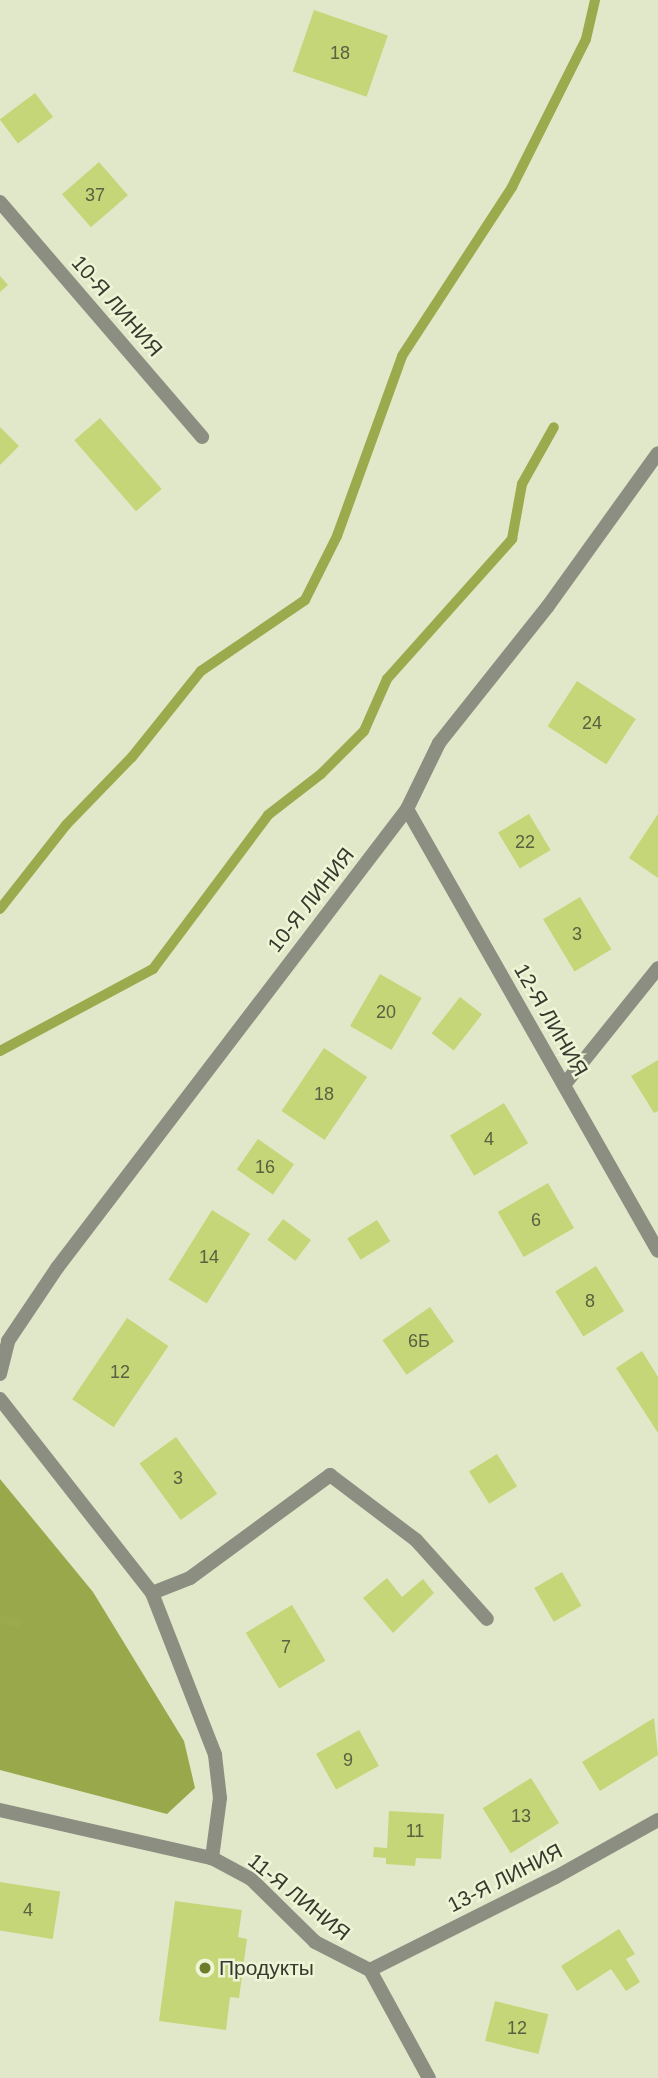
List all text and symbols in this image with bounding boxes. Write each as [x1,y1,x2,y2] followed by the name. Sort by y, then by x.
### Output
[330,42,350,64] house number: 18
[85,184,105,206] house number: 37
[66,250,168,362] street label: 10-Я ЛИНИЯ
[582,712,602,734] house number: 24
[515,831,535,853] house number: 22
[262,843,360,957] street label: 10-Я ЛИНИЯ
[572,923,582,945] house number: 3
[509,959,593,1081] street label: 12-Я ЛИНИЯ
[376,1001,396,1023] house number: 20
[314,1083,334,1105] house number: 18
[484,1128,494,1150] house number: 4
[255,1156,275,1178] house number: 16
[531,1209,541,1231] house number: 6
[199,1246,219,1268] house number: 14
[585,1290,595,1312] house number: 8
[408,1330,430,1352] house number: 6Б
[110,1361,130,1383] house number: 12
[173,1467,183,1489] house number: 3
[281,1636,291,1658] house number: 7
[343,1749,353,1771] house number: 9
[511,1805,531,1827] house number: 13
[406,1820,424,1842] house number: 11
[443,1838,567,1918] street label: 13-Я ЛИНИЯ
[243,1848,355,1946] street label: 11-Я ЛИНИЯ
[23,1899,33,1921] house number: 4
[219,1955,314,1981] place label: Продукты
[197,1960,213,1976] marker: Продукты
[507,2017,527,2039] house number: 12

